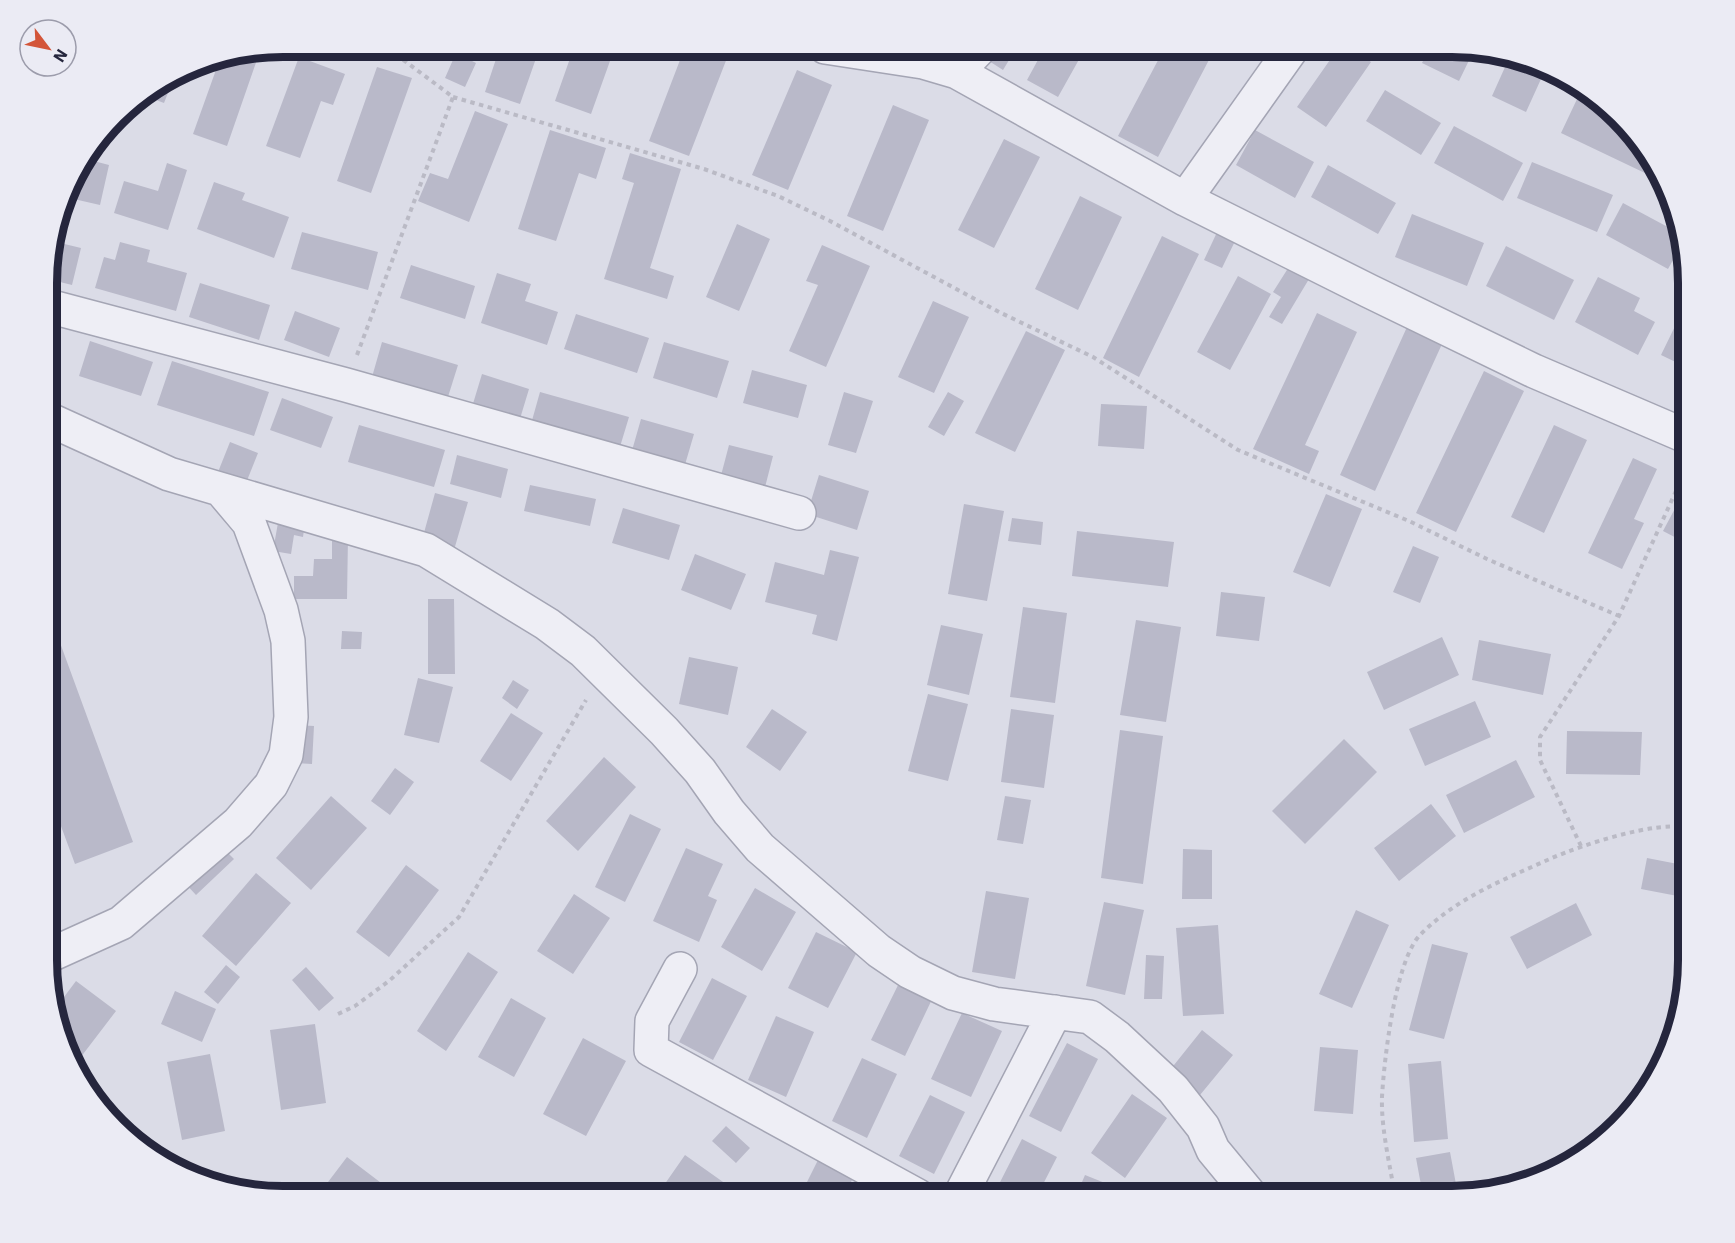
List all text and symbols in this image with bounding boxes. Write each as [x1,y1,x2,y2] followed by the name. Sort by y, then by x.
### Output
[18,18,78,78] north arrow
[49,46,72,66] text: N

